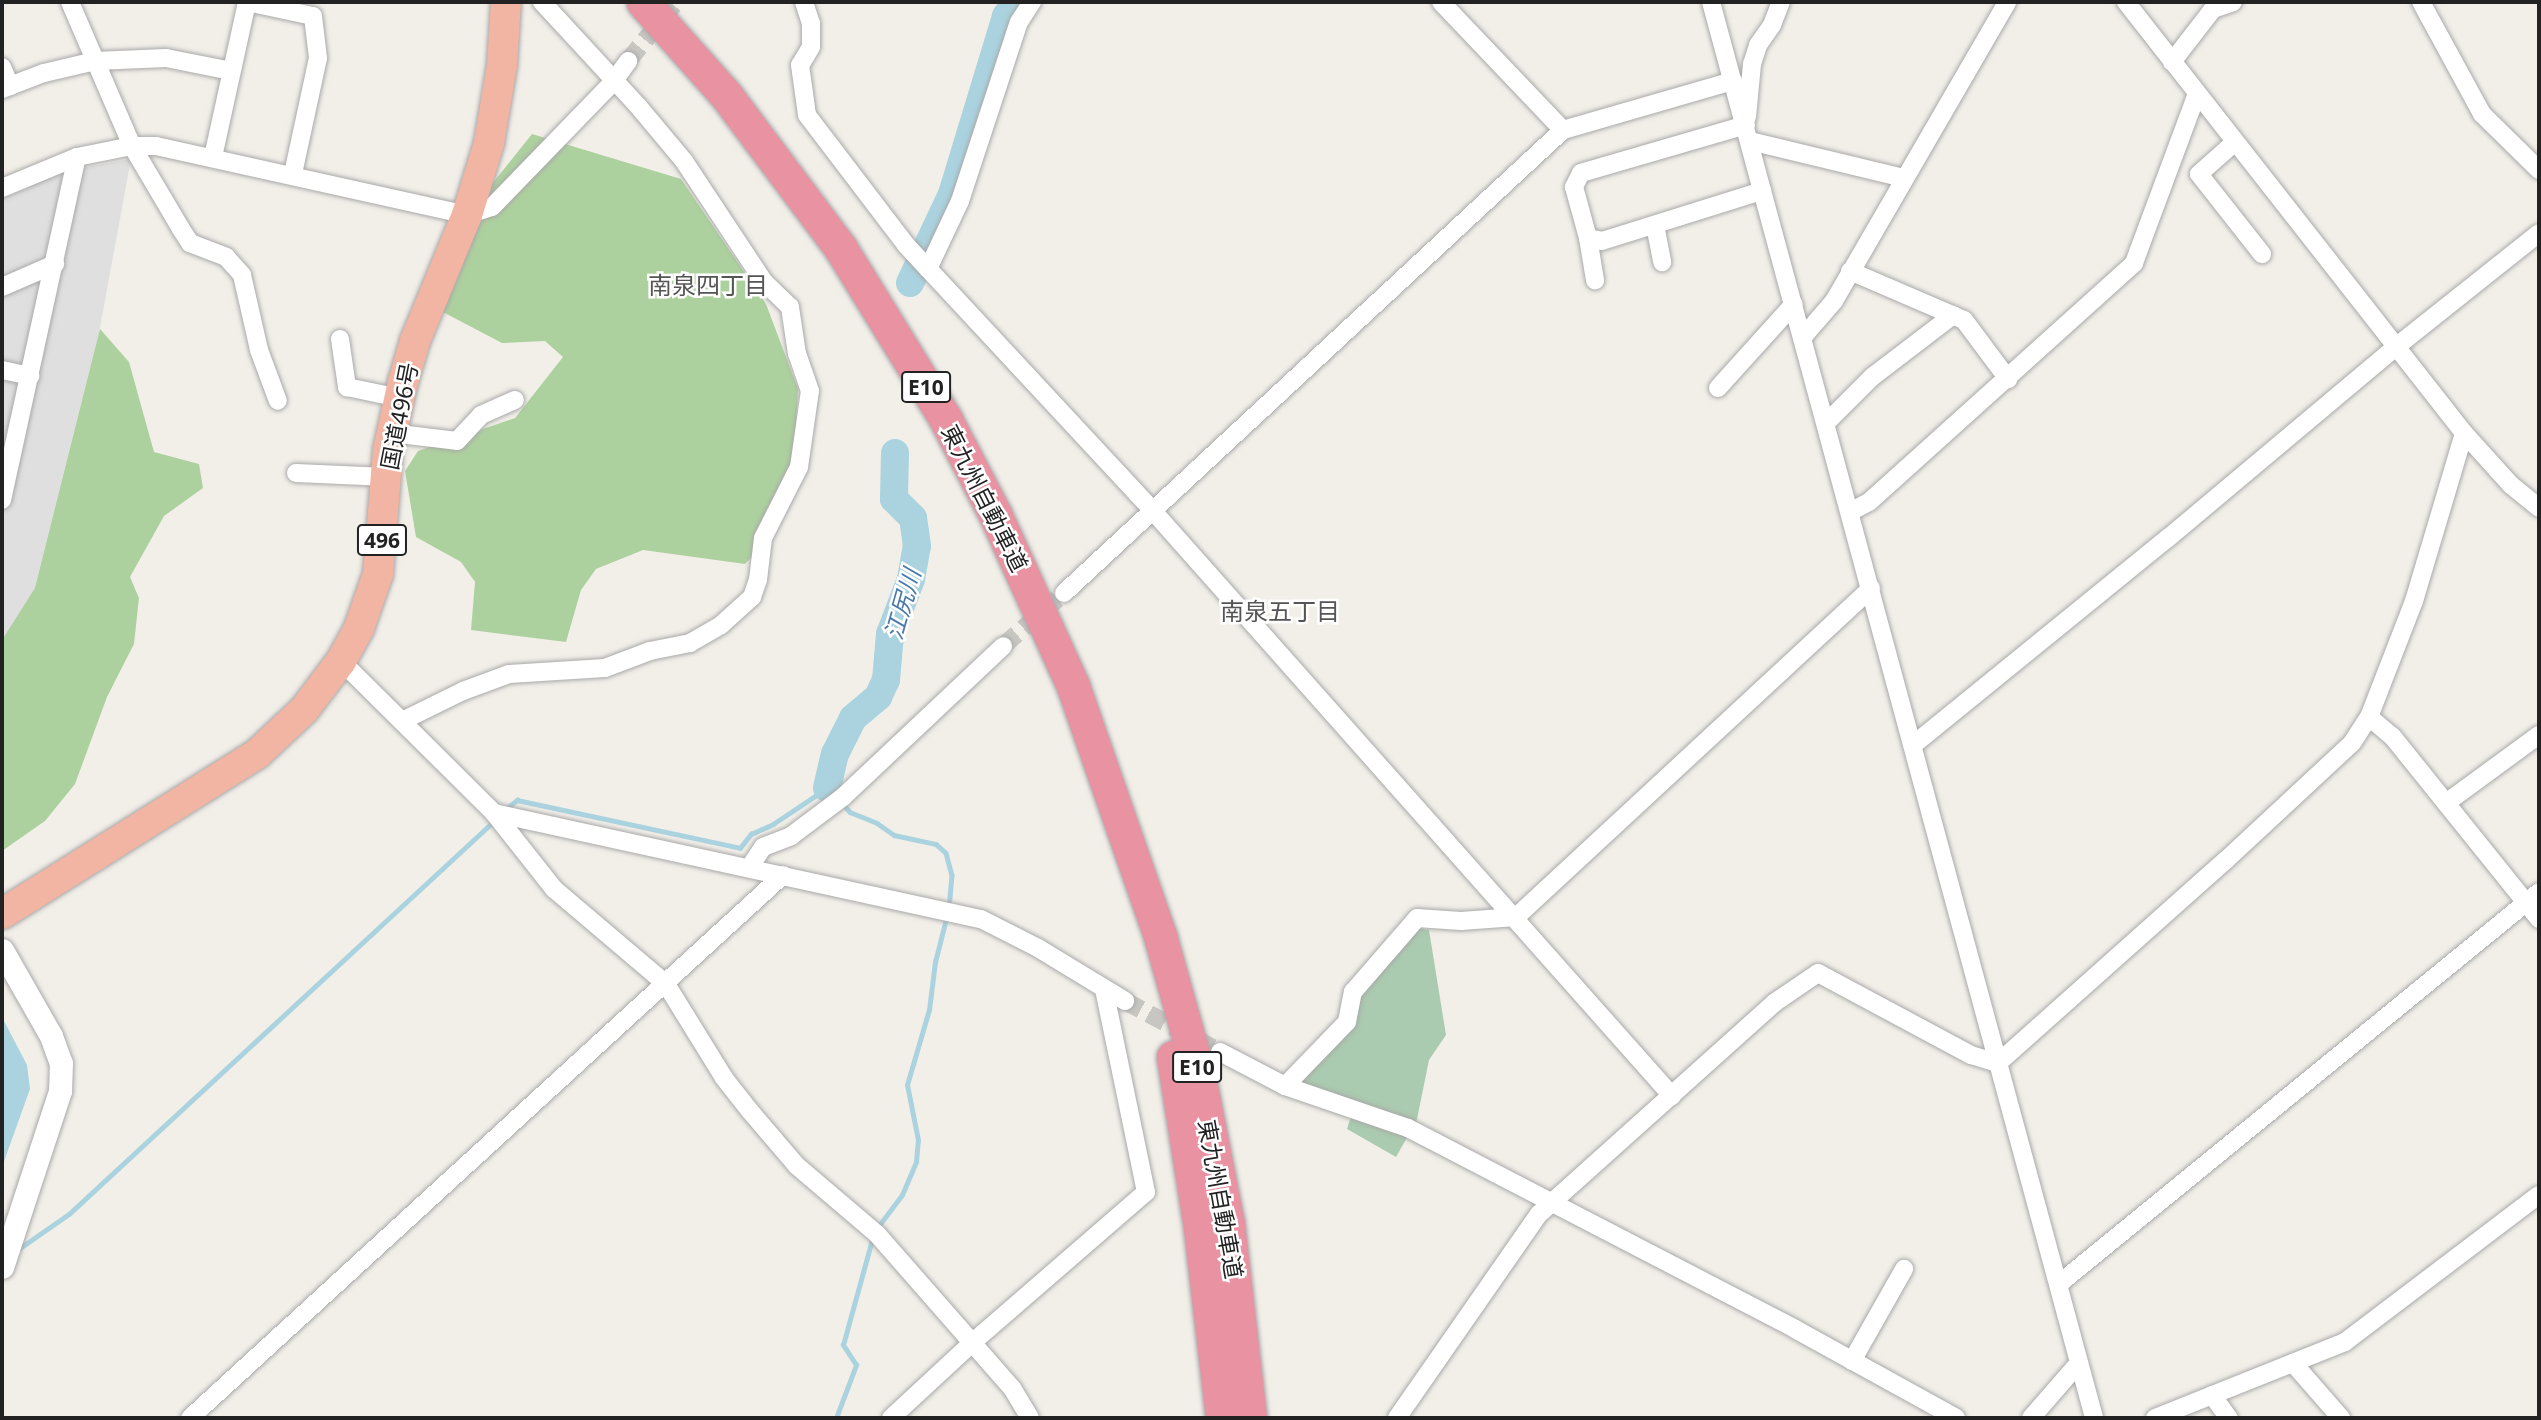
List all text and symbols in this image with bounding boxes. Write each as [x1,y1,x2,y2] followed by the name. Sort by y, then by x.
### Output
[648,271,768,299] district label: 南泉四丁目
[375,360,423,472] street label: 国道496号
[900,370,952,404] road number: E10
[936,420,1034,576] street label: 東九州自動車道
[356,522,408,558] road number: 496
[878,565,926,643] water label: 江尻川
[1220,597,1340,625] district label: 南泉五丁目
[1171,1050,1223,1084] road number: E10
[1193,1117,1249,1281] street label: 東九州自動車道

